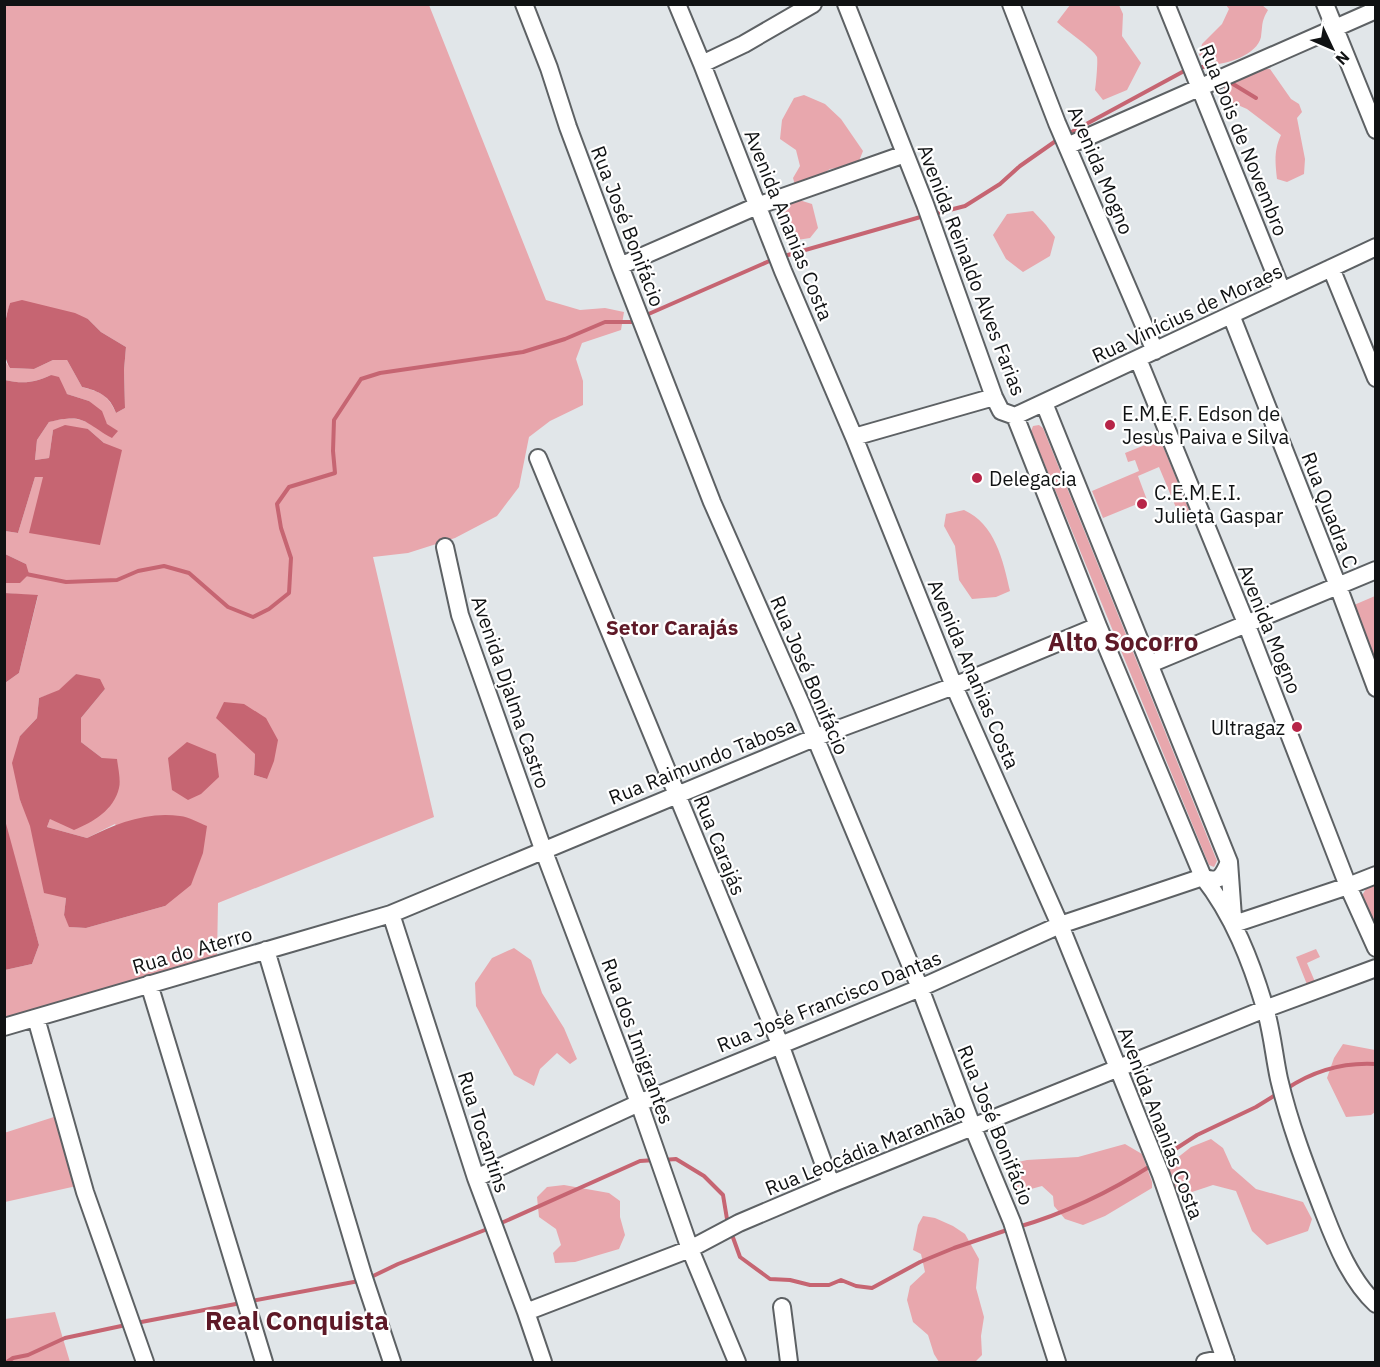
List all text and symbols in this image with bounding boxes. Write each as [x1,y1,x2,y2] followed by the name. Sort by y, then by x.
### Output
[1302,18,1362,78] north arrow
[1193,40,1295,240] street label: Rua Dois de Novembro
[1332,47,1354,70] text: N
[1062,102,1140,238] street label: Avenida Mogno
[738,125,840,325] street label: Avenida Ananias Costa
[912,141,1032,399] street label: Avenida Reinaldo Alves Farias
[585,142,671,310] street label: Rua José Bonifácio
[1087,257,1287,369] street label: Rua Vinícius de Moraes
[1122,400,1290,450] place label: E.M.E.F. Edson de Jesus Paiva e Silva
[1103,418,1117,432] marker: E.M.E.F. Edson de Jesus Paiva e Silva
[1295,448,1365,572] street label: Rua Quadra C
[989,465,1077,492] place label: Delegacia
[970,471,984,485] marker: Delegacia
[1154,479,1283,529] place label: C.E.M.E.I. Julieta Gaspar
[1135,497,1149,511] marker: C.E.M.E.I. Julieta Gaspar
[1232,560,1308,698] street label: Avenida Mogno
[922,575,1026,773] street label: Avenida Ananias Costa
[764,591,856,759] street label: Rua José Bonifácio
[465,592,557,792] street label: Avenida Djalma Castro
[606,613,738,641] district label: Setor Carajás
[1048,624,1198,658] district label: Alto Socorro
[604,711,800,811] street label: Rua Raimundo Tabosa
[1211,714,1285,741] place label: Ultragaz
[1290,720,1304,734] marker: Ultragaz
[688,791,752,899] street label: Rua Carajás
[129,920,255,980] street label: Rua do Aterro
[713,944,945,1058] street label: Rua José Francisco Dantas
[595,954,681,1128] street label: Rua dos Imigrantes
[1112,1023,1210,1223] street label: Avenida Ananias Costa
[952,1041,1040,1209] street label: Rua José Bonifácio
[452,1068,516,1196] street label: Rua Tocantins
[761,1096,969,1202] street label: Rua Leocádia Maranhão
[205,1303,389,1337] district label: Real Conquista

